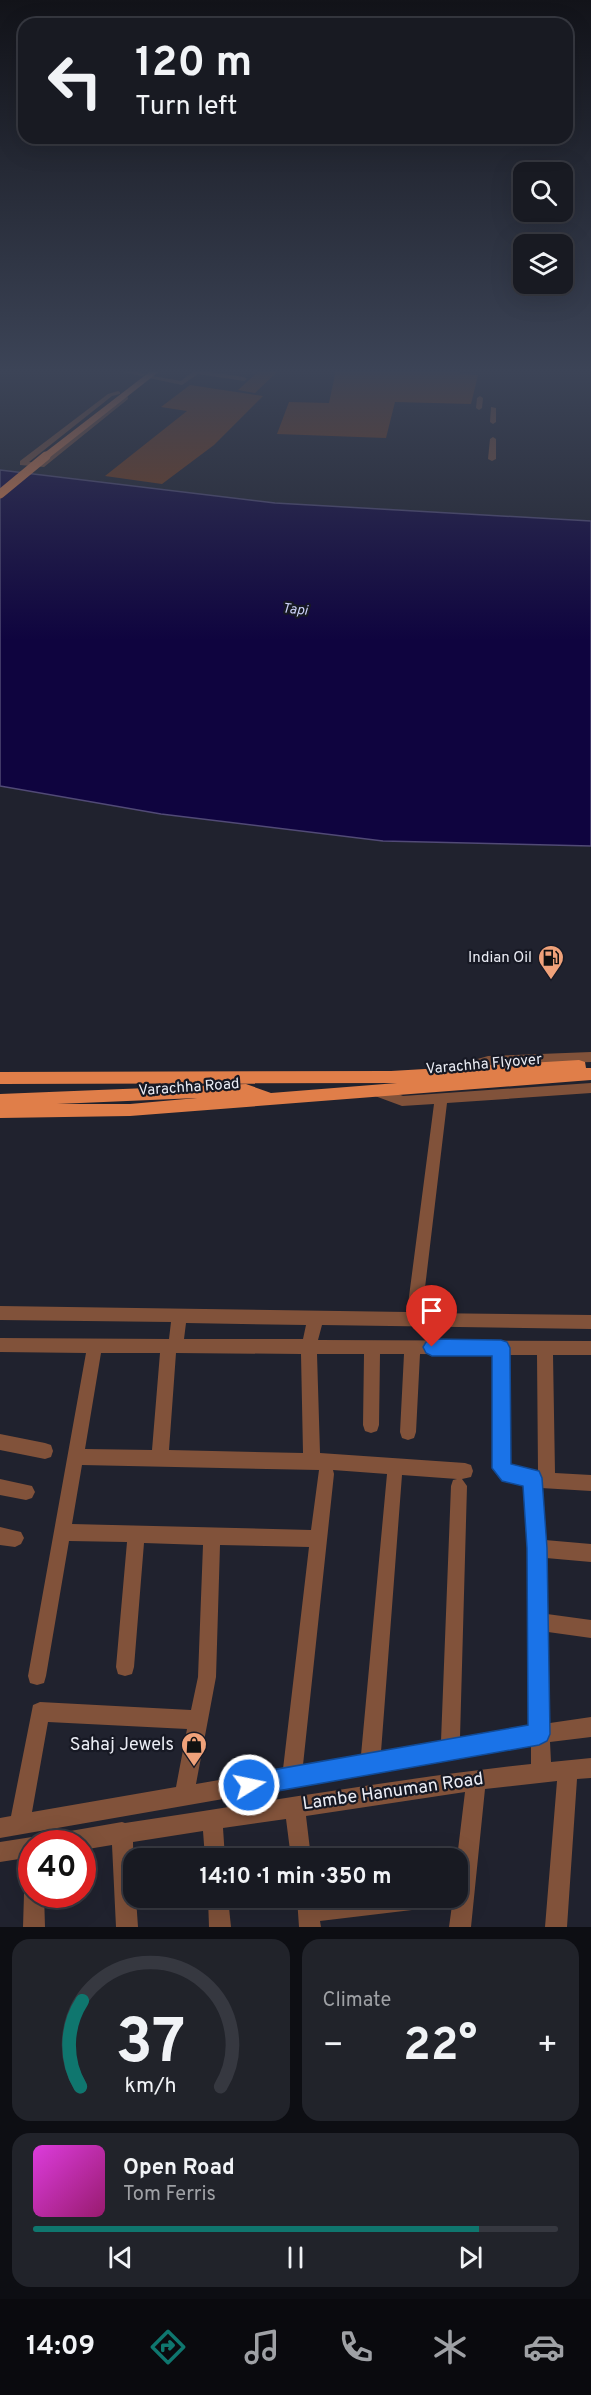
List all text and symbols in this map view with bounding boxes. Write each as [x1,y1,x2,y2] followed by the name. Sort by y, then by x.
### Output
[135,38,252,91] text: 120 m
[36,42,114,120] icon: left
[135,90,237,124] text: Turn left
[513,162,573,294] map controls
[513,162,573,222] button: search
[513,234,573,294] button: layers
[282,600,310,620] water label: Tapi
[536,943,566,981] fuel station icon: Indian Oil
[468,949,532,968] place label: Indian Oil
[425,1050,543,1080] street label: Varachha Flyover
[138,1075,240,1101] street label: Varachha Road
[406,1285,457,1347] pin
[415,1294,448,1327] icon: arrive
[179,1730,209,1768] shop icon: Sahaj Jewels
[70,1734,174,1757] place label: Sahaj Jewels
[217,1753,281,1817] position arrow
[301,1768,485,1816] street label: Lambe Hanuman Road
[18,1830,96,1908] speed limit sign: 40
[199,1864,392,1891] text: 14:10 · 1 min · 350 m
[323,1988,391,2014] text: Climate
[116,2006,186,2085] text: 37
[403,2019,477,2076] text: 22°
[323,2026,344,2068] text: −
[537,2026,558,2068] text: +
[125,2073,177,2100] text: km/h
[123,2155,235,2182] text: Open Road
[123,2182,216,2208] text: Tom Ferris
[104,2241,137,2274] icon: previous
[279,2241,312,2274] icon: pause
[454,2241,487,2274] icon: next
[147,2326,189,2368] icon: directions
[241,2326,283,2368] icon: music
[335,2326,377,2368] icon: phone
[429,2326,471,2368] icon: climate
[523,2326,565,2368] icon: car
[26,2330,95,2364] text: 14:09

